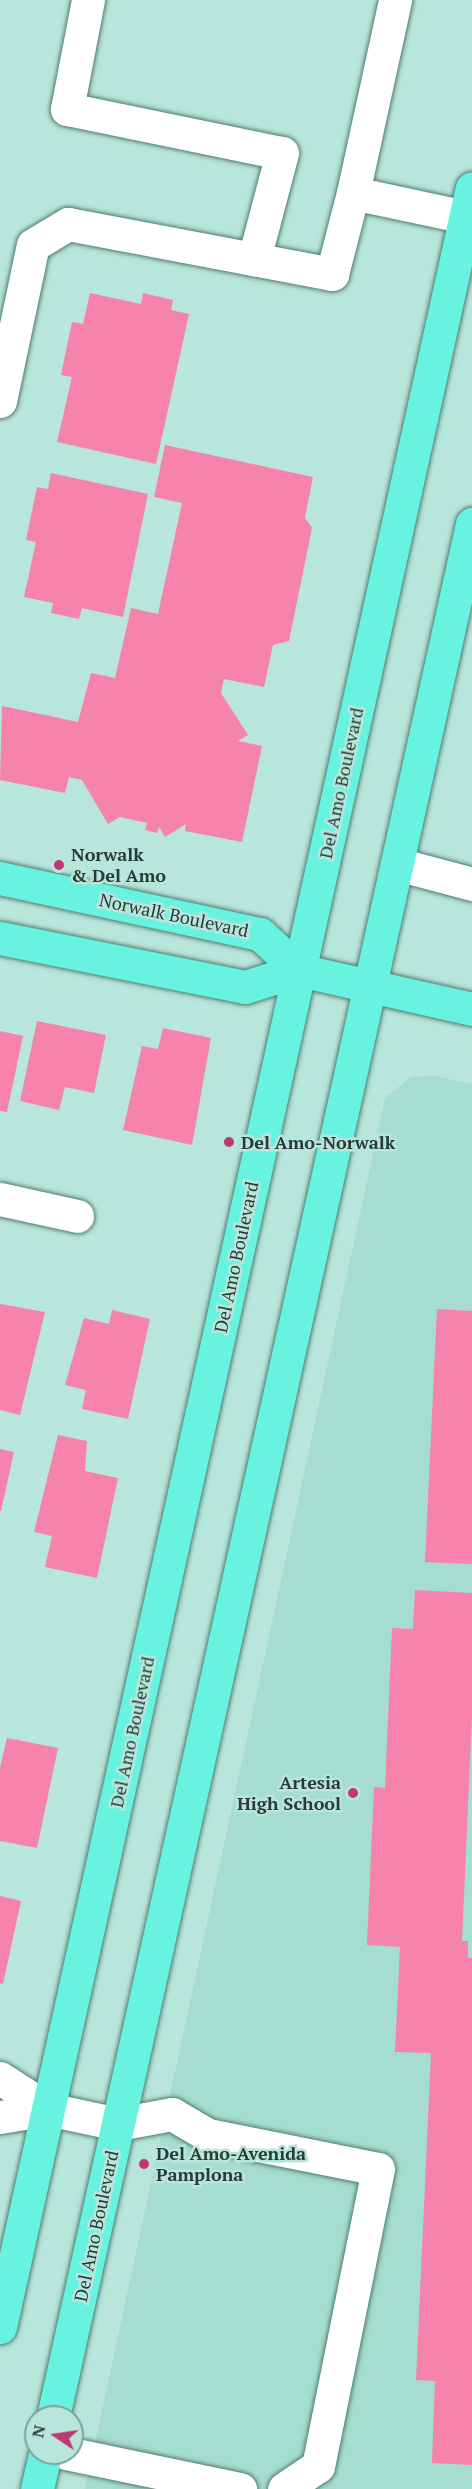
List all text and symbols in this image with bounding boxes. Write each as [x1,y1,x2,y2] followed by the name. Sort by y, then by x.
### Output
[314,705,368,861] street label: Del Amo Boulevard
[71,844,166,886] place label: Norwalk & Del Amo
[52,858,66,872] marker: Norwalk & Del Amo
[97,889,251,941] street label: Norwalk Boulevard
[241,1131,395,1153] place label: Del Amo-Norwalk
[222,1135,236,1149] marker: Del Amo-Norwalk
[209,1179,263,1335] street label: Del Amo Boulevard
[105,1654,159,1810] street label: Del Amo Boulevard
[237,1772,341,1814] place label: Artesia High School
[346,1786,360,1800] marker: Artesia High School
[156,2143,306,2186] place label: Del Amo-Avenida Pamplona
[69,2148,123,2304] street label: Del Amo Boulevard
[137,2157,151,2171] marker: Del Amo-Avenida Pamplona
[24,2405,84,2465] north arrow
[26,2423,50,2440] text: N

